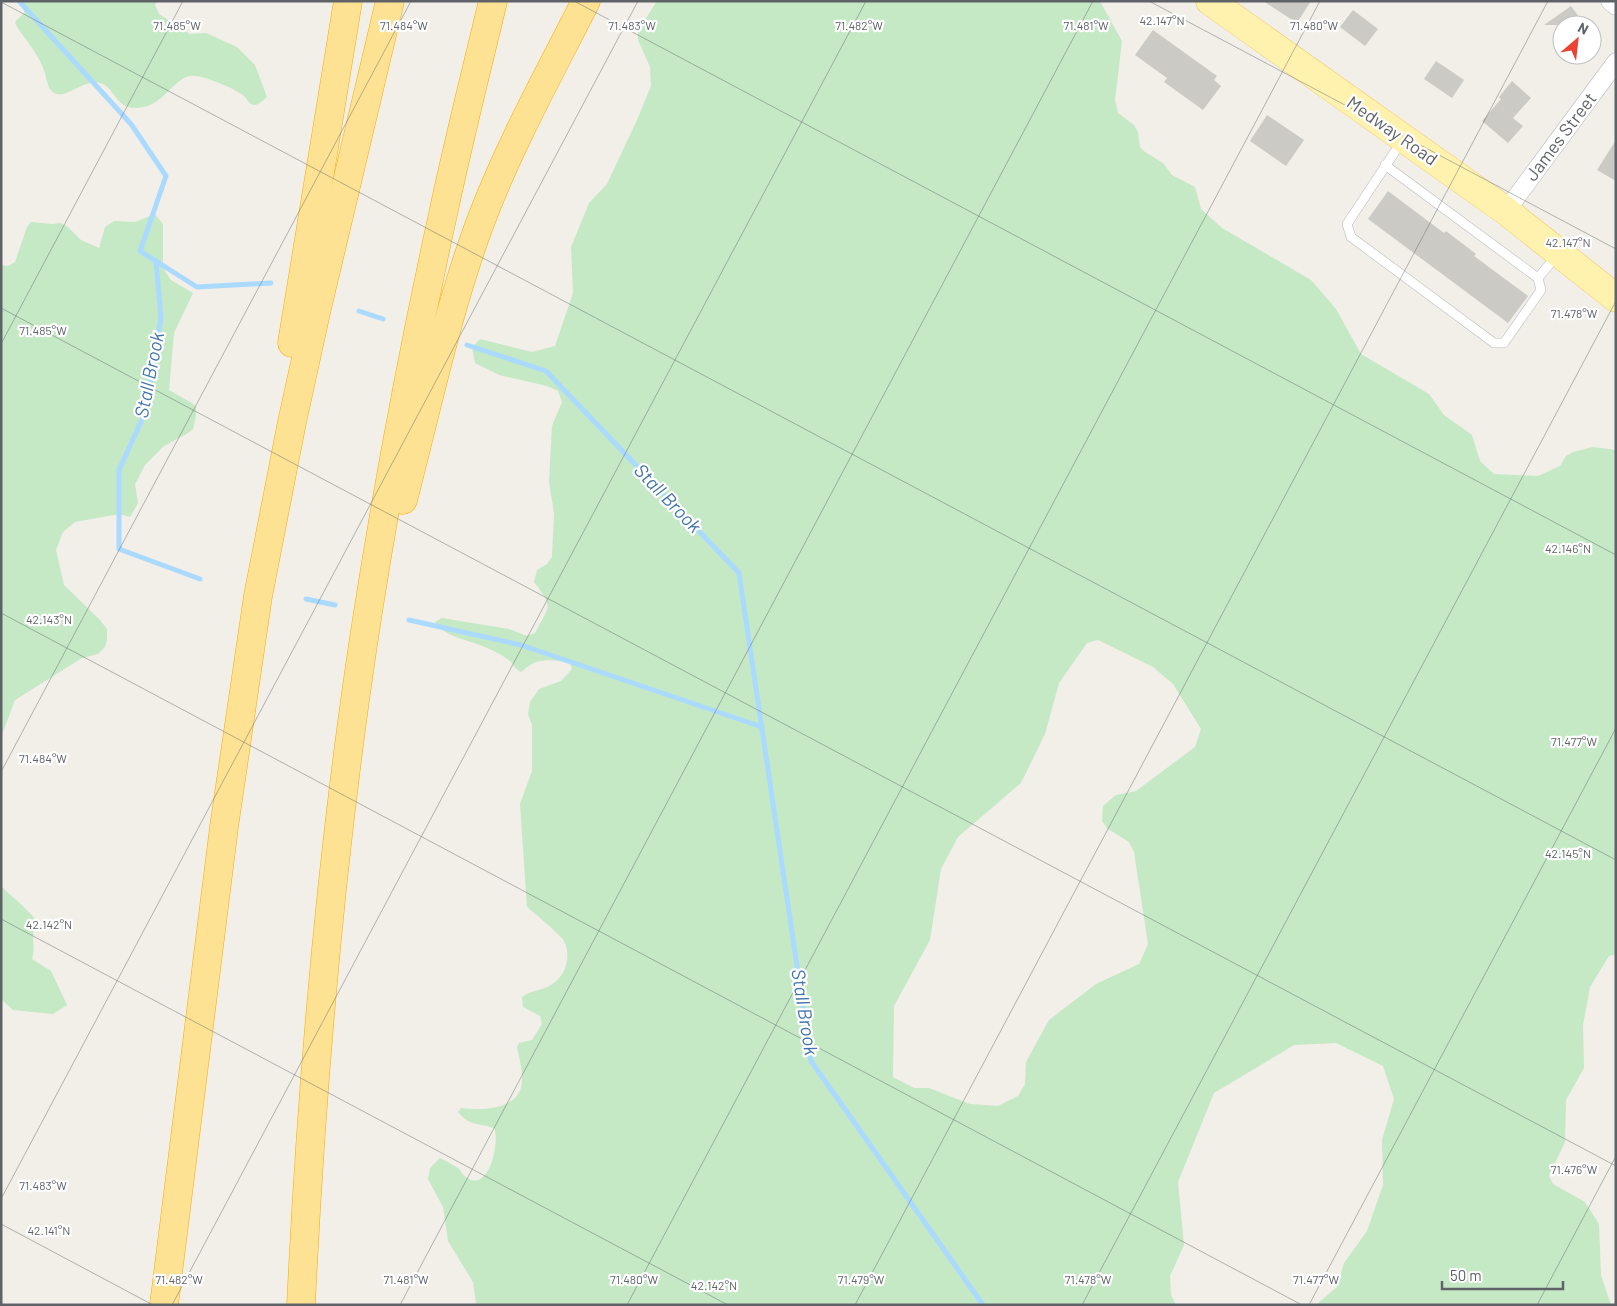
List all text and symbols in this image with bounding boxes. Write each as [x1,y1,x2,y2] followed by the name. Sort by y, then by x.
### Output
[1139,13,1185,27] text: 42.147°N
[1552,15,1602,65] north arrow
[153,18,201,32] text: 71.485°W
[380,18,428,32] text: 71.484°W
[608,18,656,32] text: 71.483°W
[835,18,883,32] text: 71.482°W
[1063,18,1109,32] text: 71.481°W
[1290,18,1338,32] text: 71.480°W
[1575,18,1591,38] text: N
[1520,88,1601,185] street label: James Street
[1343,91,1442,170] street label: Medway Road
[1545,235,1591,249] text: 42.147°N
[1551,306,1598,320] text: 71.478°W
[19,323,67,337] text: 71.485°W
[129,329,168,420] water label: Stall Brook
[630,458,707,538] water label: Stall Brook
[1545,541,1591,555] text: 42.146°N
[26,612,72,626] text: 42.143°N
[1551,734,1597,748] text: 71.477°W
[19,751,67,765] text: 71.484°W
[1545,846,1591,860] text: 42.145°N
[26,917,72,931] text: 42.142°N
[787,967,824,1057] water label: Stall Brook
[1551,1162,1598,1176] text: 71.476°W
[19,1178,67,1192] text: 71.483°W
[28,1223,70,1237] text: 42.141°N
[1442,1258,1563,1290] scale bar
[1450,1266,1482,1284] text: 50 m
[155,1272,203,1286] text: 71.482°W
[383,1272,429,1286] text: 71.481°W
[610,1272,658,1286] text: 71.480°W
[838,1272,885,1286] text: 71.479°W
[1065,1272,1112,1286] text: 71.478°W
[1293,1272,1339,1286] text: 71.477°W
[691,1278,737,1292] text: 42.142°N

